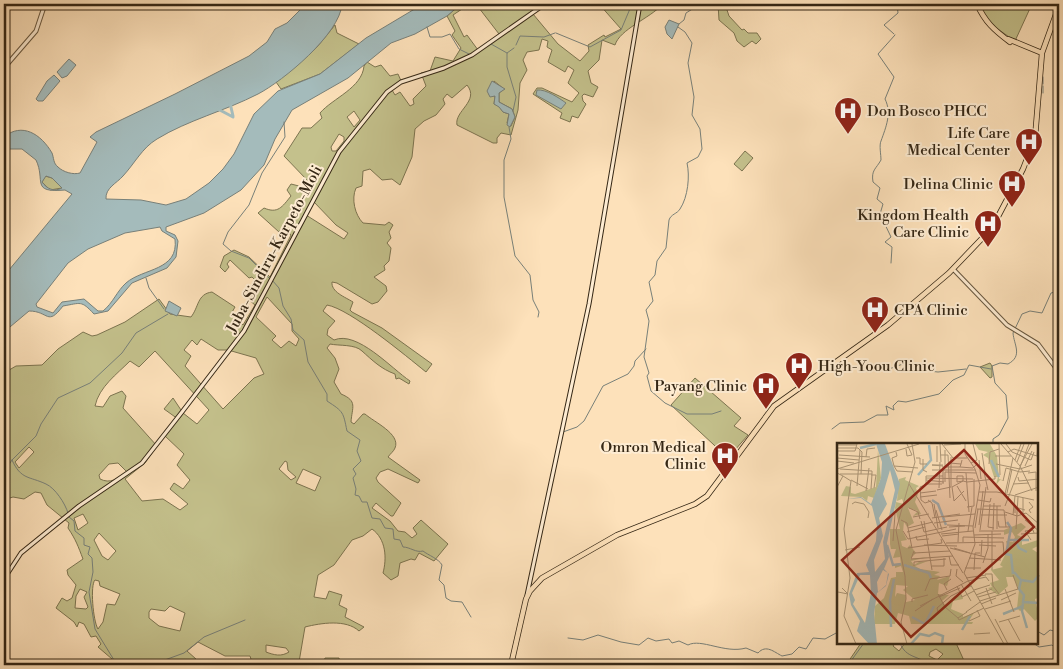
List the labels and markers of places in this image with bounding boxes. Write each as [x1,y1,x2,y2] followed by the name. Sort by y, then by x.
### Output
[833,96,863,135] hospital icon: Don Bosco PHCC
[867,102,987,121] place label: Don Bosco PHCC
[907,124,1011,160] place label: Life Care Medical Center
[1014,127,1044,166] hospital icon: Life Care Medical Center
[997,169,1027,208] hospital icon: Delina Clinic
[904,175,993,194] place label: Delina Clinic
[857,206,969,242] place label: Kingdom Health Care Clinic
[973,209,1003,248] hospital icon: Kingdom Health Care Clinic
[860,295,890,334] hospital icon: CPA Clinic
[894,301,968,320] place label: CPA Clinic
[784,351,814,390] hospital icon: High-Yoou Clinic
[818,357,935,376] place label: High-Yoou Clinic
[751,371,781,410] hospital icon: Payang Clinic
[654,377,747,396] place label: Payang Clinic
[600,438,707,474] place label: Omron Medical Clinic
[710,441,740,480] hospital icon: Omron Medical Clinic

